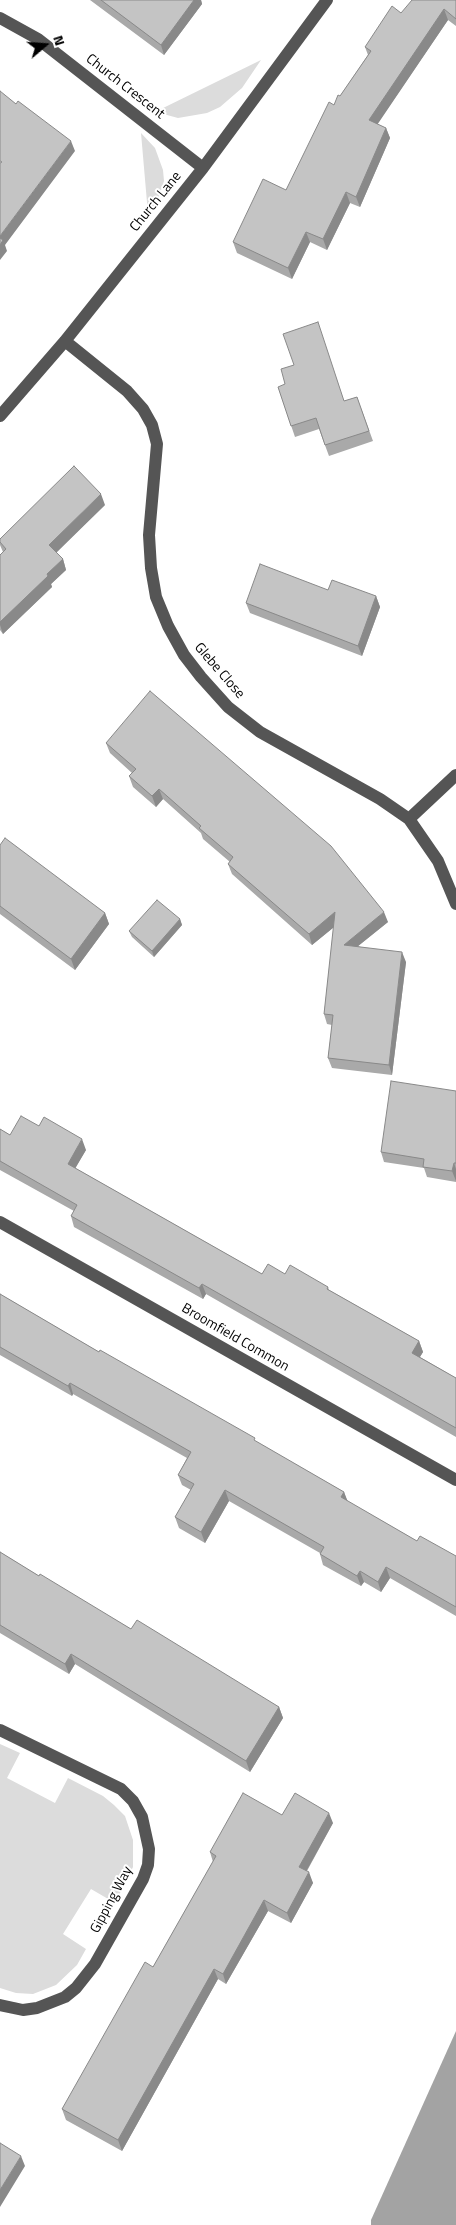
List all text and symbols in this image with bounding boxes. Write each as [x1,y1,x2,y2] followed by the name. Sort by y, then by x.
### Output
[20,20,70,70] north arrow
[48,32,71,48] text: N
[82,51,168,123] street label: Church Crescent
[127,169,185,235] street label: Church Lane
[190,640,248,702] street label: Glebe Close
[178,1300,292,1376] street label: Broomfield Common
[87,1864,137,1936] street label: Gipping Way

